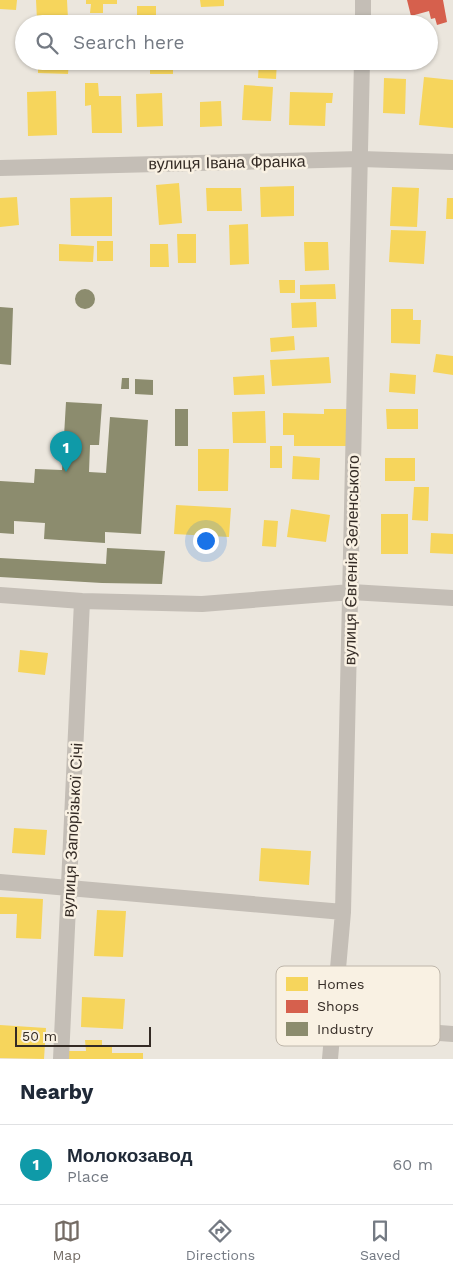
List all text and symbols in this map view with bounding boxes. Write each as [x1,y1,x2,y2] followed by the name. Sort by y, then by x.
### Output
[15,15,438,70] search box
[33,29,61,57] icon: search
[73,31,184,54] text: Search here
[148,152,306,173] street label: вулиця Івана Франка
[50,431,82,472] pin: 1
[340,455,363,665] street label: вулиця Євгенія Зеленського
[193,528,219,554] your location
[58,742,87,918] street label: вулиця Запорізької Січі
[276,966,440,1046] legend
[317,976,364,992] text: Homes
[317,998,359,1014] text: Shops
[317,1021,374,1037] text: Industry
[15,1024,151,1047] scale bar
[22,1028,57,1044] text: 50 m
[20,1079,93,1104] text: Nearby
[67,1144,193,1167] text: Молокозавод
[33,1155,39,1174] text: 1
[393,1155,433,1174] text: 60 m
[67,1167,109,1186] text: Place
[52,1217,81,1263] tab: Map
[186,1217,255,1263] tab: Directions
[360,1217,401,1263] tab: Saved

